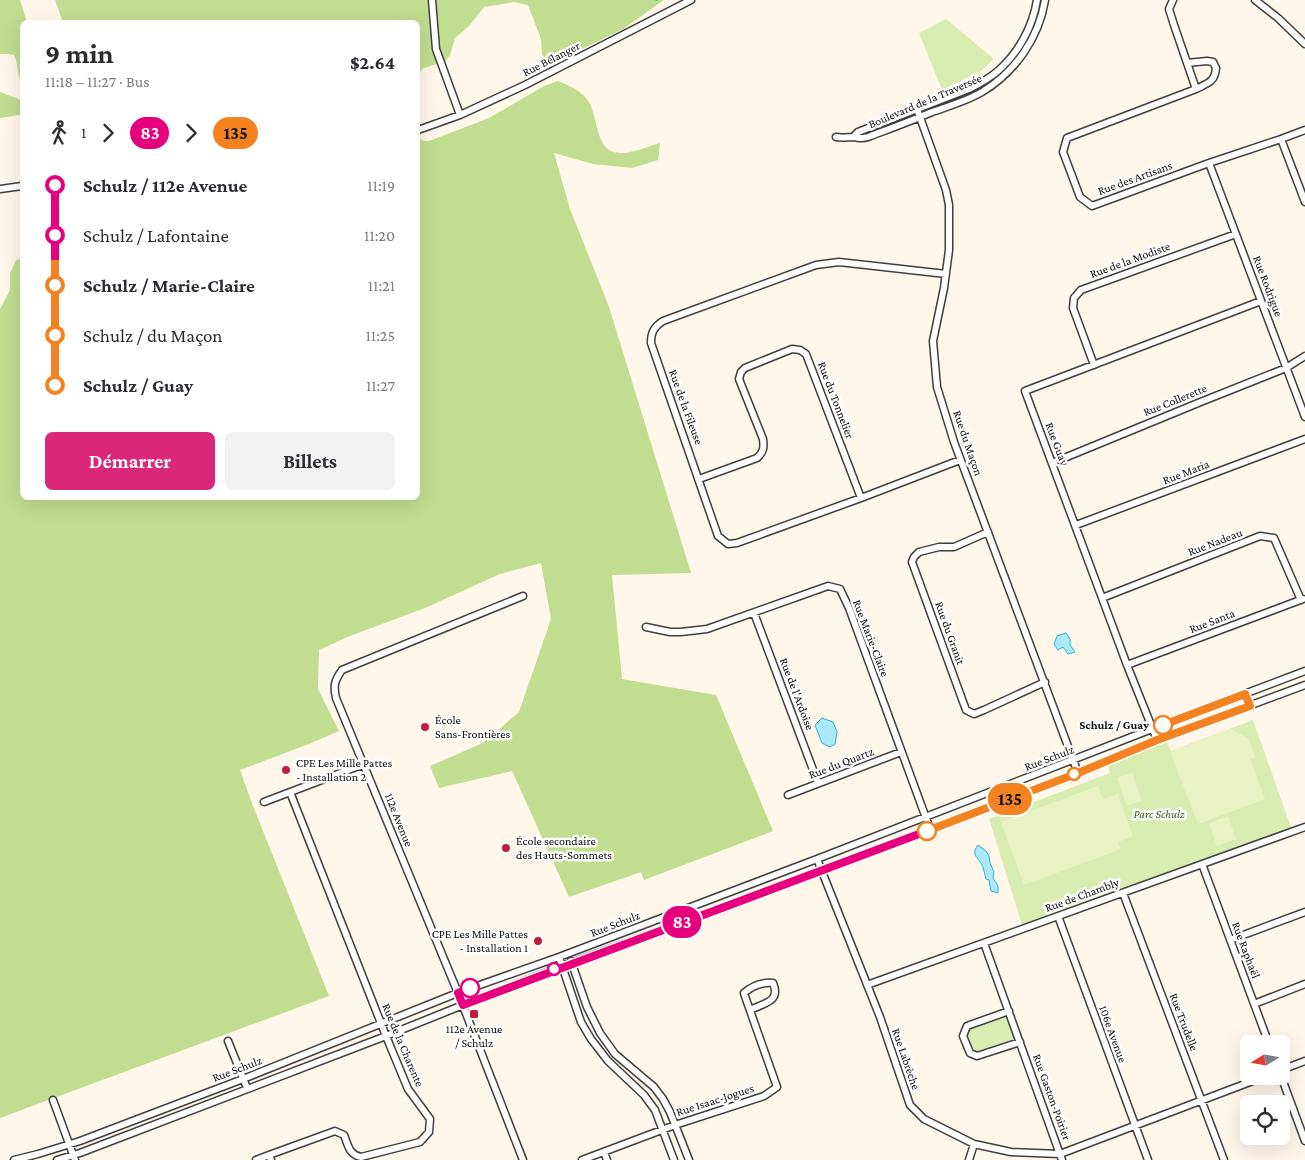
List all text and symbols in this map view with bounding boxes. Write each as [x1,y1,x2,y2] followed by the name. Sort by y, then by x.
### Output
[45,38,114,69] text: 9 min
[520,38,583,79] street label: Rue Bélanger
[350,52,395,73] text: $2.64
[866,71,984,131] street label: Boulevard de la Traversée
[45,73,149,90] text: 11:18 – 11:27 · Bus
[45,119,73,147] icon: walk
[94,119,122,147] icon: forward
[177,119,205,147] icon: forward
[140,123,159,143] text: 83
[223,123,248,143] text: 135
[81,124,86,141] text: 1
[1096,158,1175,198] street label: Rue des Artisans
[83,175,247,196] text: Schulz / 112e Avenue
[367,177,395,194] text: 11:19
[83,225,229,246] text: Schulz / Lafontaine
[364,227,395,244] text: 11:20
[1088,239,1172,281] street label: Rue de la Modiste
[1250,254,1286,318] street label: Rue Rodrigue
[83,275,255,296] text: Schulz / Marie-Claire
[368,277,395,294] text: 11:21
[83,325,223,346] text: Schulz / du Maçon
[366,327,395,344] text: 11:25
[815,360,857,441] street label: Rue du Tonnelier
[666,368,706,446] street label: Rue de la Fileuse
[83,375,193,396] text: Schulz / Guay
[366,377,395,394] text: 11:27
[1141,381,1209,419] street label: Rue Collerette
[950,408,986,478] street label: Rue du Maçon
[1042,420,1072,468] street label: Rue Guay
[45,432,215,490] button: Démarrer
[225,432,395,490] button: Billets
[1161,457,1212,487] street label: Rue Maria
[1186,525,1245,559] street label: Rue Nadeau
[850,598,892,678] street label: Rue Marie-Claire
[932,600,968,667] street label: Rue du Granit
[1187,606,1237,636] street label: Rue Santa
[777,656,817,732] street label: Rue de l'Ardoise
[435,713,511,741] place label: École Sans-Frontières
[1153,715,1173,735] marker: Schulz / Guay
[1079,718,1149,732] place label: Schulz / Guay
[419,721,431,733] marker: École Sans-Frontières
[1022,742,1076,774] street label: Rue Schulz
[806,744,876,782] street label: Rue du Quartz
[296,756,393,784] place label: CPE Les Mille Pattes - Installation 2
[280,764,292,776] marker: CPE Les Mille Pattes - Installation 2
[1067,767,1081,781] unlabelled marker
[981,783,1039,815] line badge: 135
[998,789,1022,809] text: 135
[382,791,416,849] street label: 112e Avenue
[1134,807,1185,821] park label: Parc Schulz
[917,821,937,841] unlabelled marker
[516,834,612,862] place label: École secondaire des Hauts-Sommets
[500,842,512,854] marker: École secondaire des Hauts-Sommets
[1043,875,1121,915] street label: Rue de Chambly
[660,906,704,938] line badge: 83
[588,908,642,940] street label: Rue Schulz
[672,912,692,932] text: 83
[1229,920,1263,980] street label: Rue Raphaël
[432,927,528,955] place label: CPE Les Mille Pattes - Installation 1
[532,935,544,947] marker: CPE Les Mille Pattes - Installation 1
[547,962,561,976] unlabelled marker
[460,978,480,998] unlabelled marker
[1167,991,1201,1053] street label: Rue Trudelle
[379,1001,427,1089] street label: Rue de la Charente
[1096,1004,1130,1064] street label: 106e Avenue
[468,1008,480,1020] marker: 112e Avenue / Schulz
[446,1022,502,1050] place label: 112e Avenue / Schulz
[889,1026,923,1092] street label: Rue Labrèche
[1240,1035,1290,1085] north arrow
[1240,1035,1290,1145] map controls
[1030,1052,1074,1143] street label: Rue Gaston-Poirier
[210,1053,264,1085] street label: Rue Schulz
[674,1081,756,1119] street label: Rue Isaac-Jogues
[1240,1095,1290,1145] button: locate

